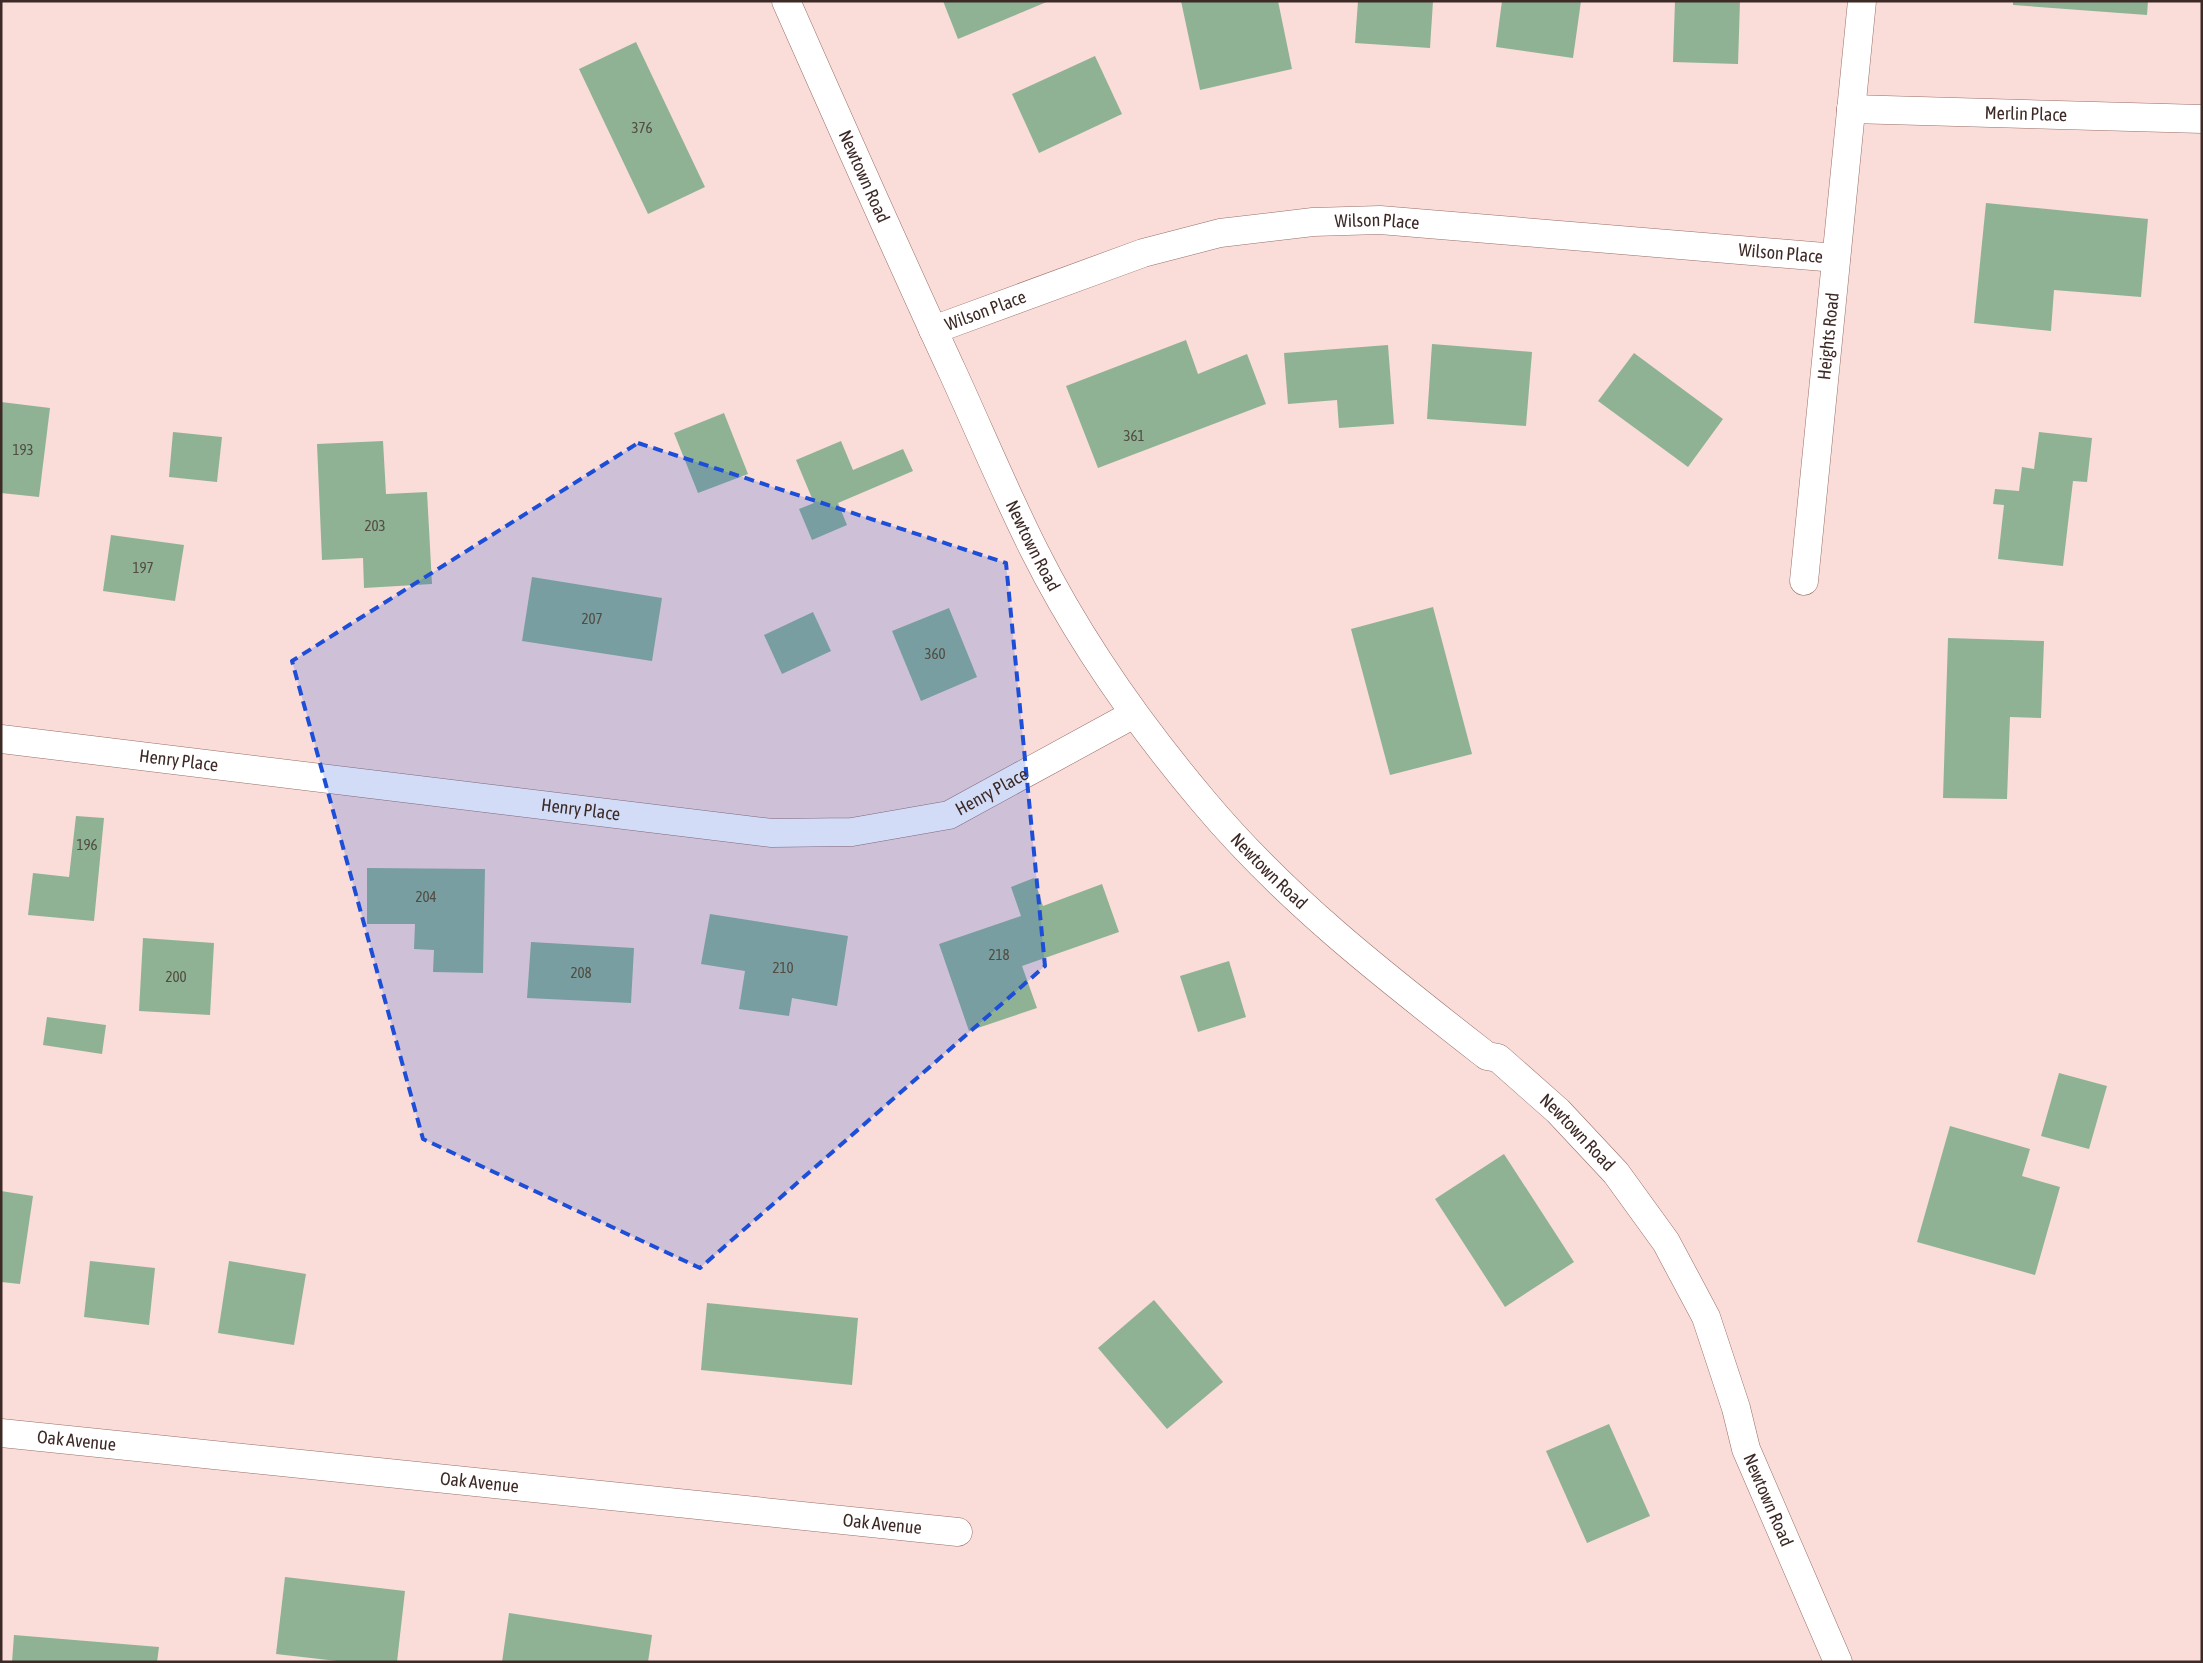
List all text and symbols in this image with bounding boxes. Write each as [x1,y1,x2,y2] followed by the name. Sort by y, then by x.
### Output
[1984,102,2067,125] street label: Merlin Place
[631,119,653,136] house number: 376
[835,127,894,226] street label: Newtown Road
[1334,209,1420,233] street label: Wilson Place
[1738,239,1824,267] street label: Wilson Place
[942,286,1029,335] street label: Wilson Place
[1813,292,1843,381] street label: Heights Road
[1123,427,1145,444] house number: 361
[12,441,34,458] house number: 193
[1002,497,1065,595] street label: Newtown Road
[364,517,386,534] house number: 203
[132,559,154,576] house number: 197
[581,610,603,627] house number: 207
[924,645,946,662] house number: 360
[138,745,219,775] street label: Henry Place
[952,763,1031,819] street label: Henry Place
[540,794,621,824] street label: Henry Place
[1227,829,1312,913] street label: Newtown Road
[76,836,98,853] house number: 196
[415,888,437,905] house number: 204
[988,946,1010,963] house number: 218
[772,959,794,976] house number: 210
[570,964,592,981] house number: 208
[165,968,187,985] house number: 200
[1536,1089,1619,1175] street label: Newtown Road
[36,1426,117,1455] street label: Oak Avenue
[1739,1450,1798,1549] street label: Newtown Road
[439,1467,520,1497] street label: Oak Avenue
[842,1509,923,1538] street label: Oak Avenue

